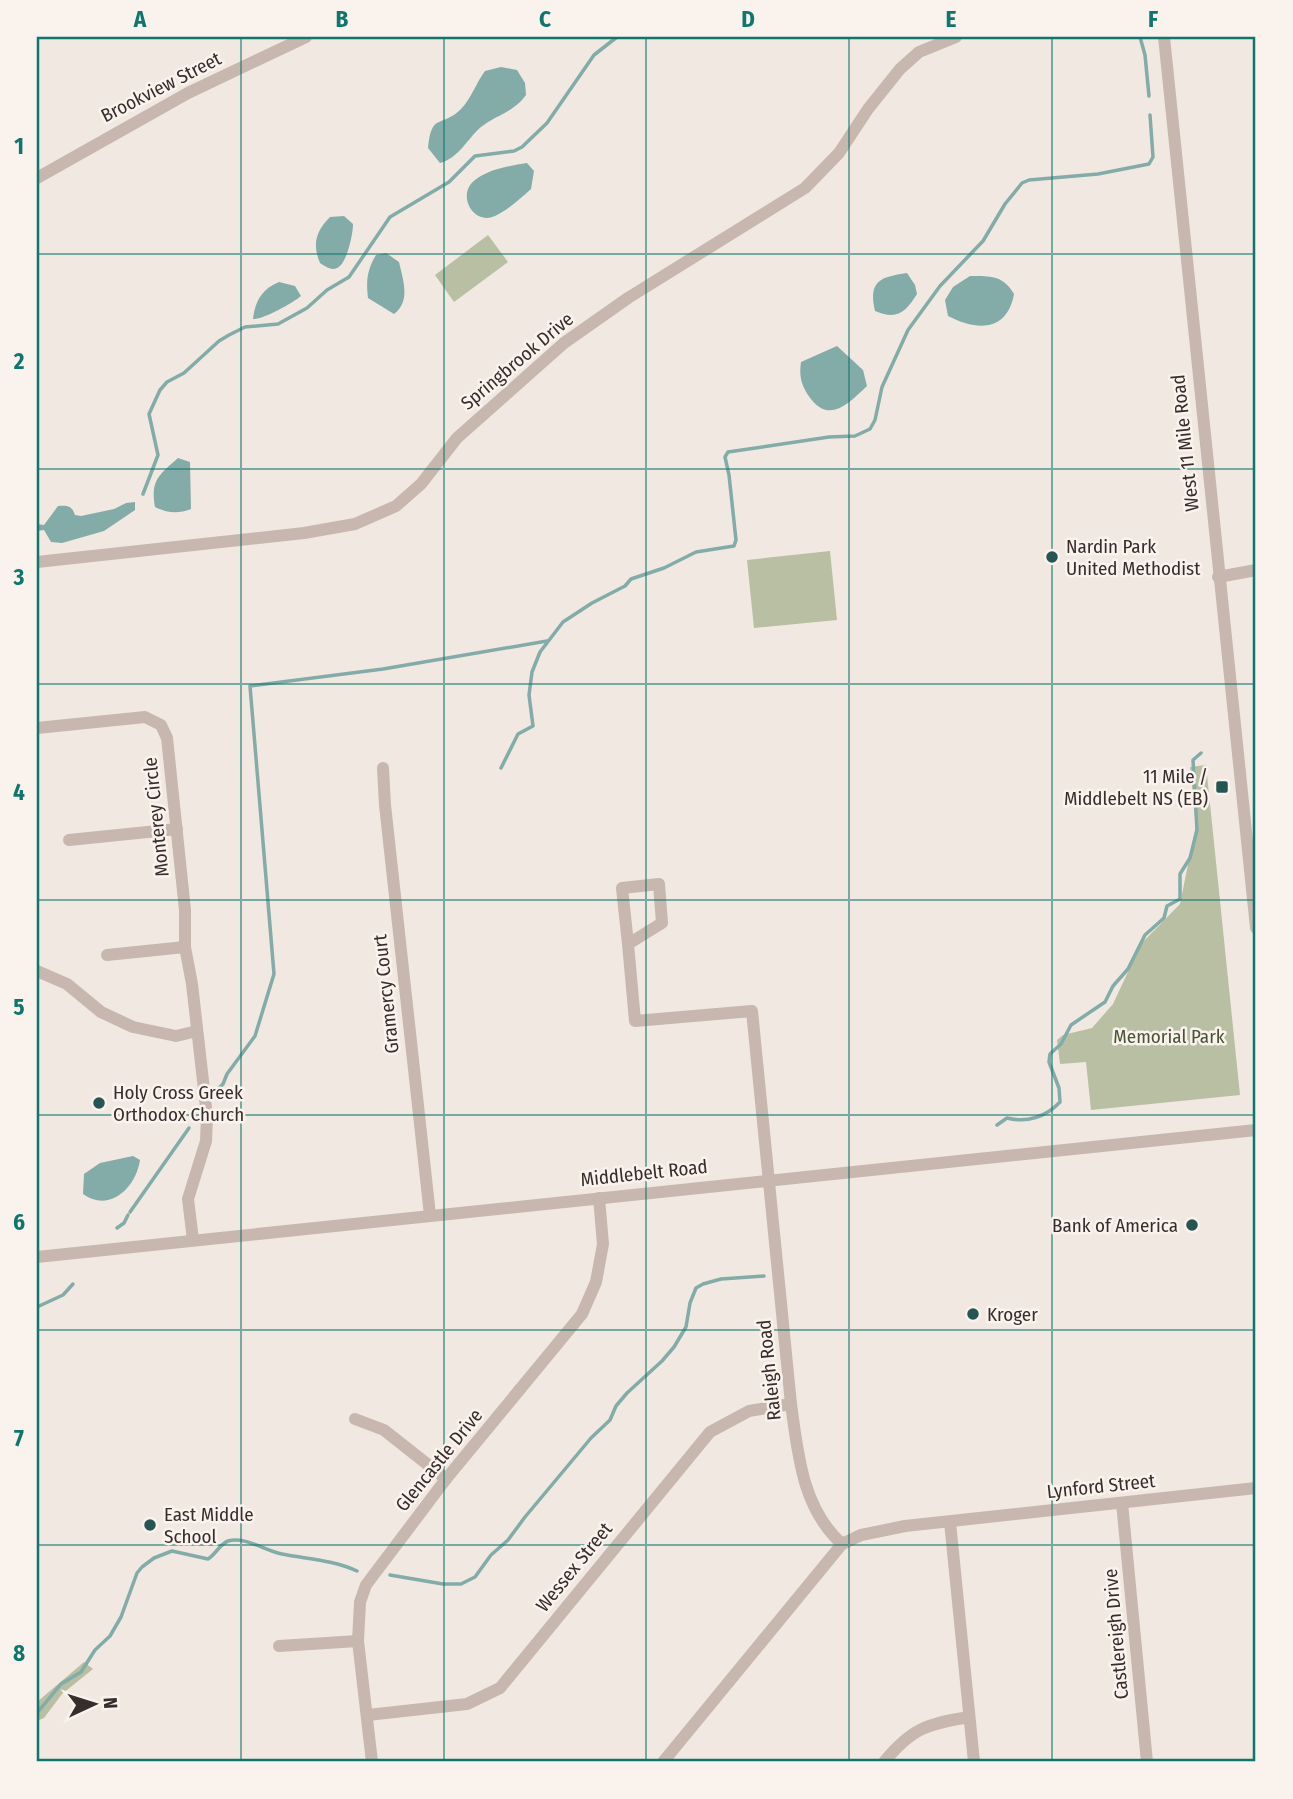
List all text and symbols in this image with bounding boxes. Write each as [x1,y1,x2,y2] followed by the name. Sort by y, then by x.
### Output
[133,5,147,33] text: A
[336,5,349,33] text: B
[539,5,551,33] text: C
[741,5,755,33] text: D
[946,5,957,33] text: E
[1148,5,1158,33] text: F
[97,47,226,127] street label: Brookview Street
[14,132,24,160] text: 1
[456,307,578,415] street label: Springbrook Drive
[13,347,25,375] text: 2
[1166,373,1204,513] street label: West 11 Mile Road
[1066,535,1201,580] place label: Nardin Park United Methodist
[1044,549,1060,565] marker: Nardin Park United Methodist
[13,563,25,591] text: 3
[138,756,174,878] street label: Monterey Circle
[1064,765,1208,810] place label: 11 Mile / Middlebelt NS (EB)
[13,778,25,806] text: 4
[1214,779,1230,795] marker: 11 Mile / Middlebelt NS (EB)
[368,933,404,1055] street label: Gramercy Court
[13,993,25,1021] text: 5
[1113,1025,1225,1048] park label: Memorial Park
[113,1081,244,1126] place label: Holy Cross Greek Orthodox Church
[91,1095,107,1111] marker: Holy Cross Greek Orthodox Church
[579,1155,709,1191] street label: Middlebelt Road
[13,1208,25,1236] text: 6
[1052,1214,1178,1237] place label: Bank of America
[1184,1217,1200,1233] marker: Bank of America
[987,1303,1038,1326] place label: Kroger
[965,1306,981,1322] marker: Kroger
[752,1318,786,1422] street label: Raleigh Road
[391,1404,487,1516] street label: Glencastle Drive
[14,1424,24,1452] text: 7
[1046,1469,1157,1503] street label: Lynford Street
[164,1503,254,1548] place label: East Middle School
[142,1517,158,1533] marker: East Middle School
[531,1517,617,1616] street label: Wessex Street
[1099,1568,1133,1700] street label: Castlereigh Drive
[13,1639,25,1667] text: 8
[60,1670,130,1740] north arrow
[99,1696,122,1709] text: N

